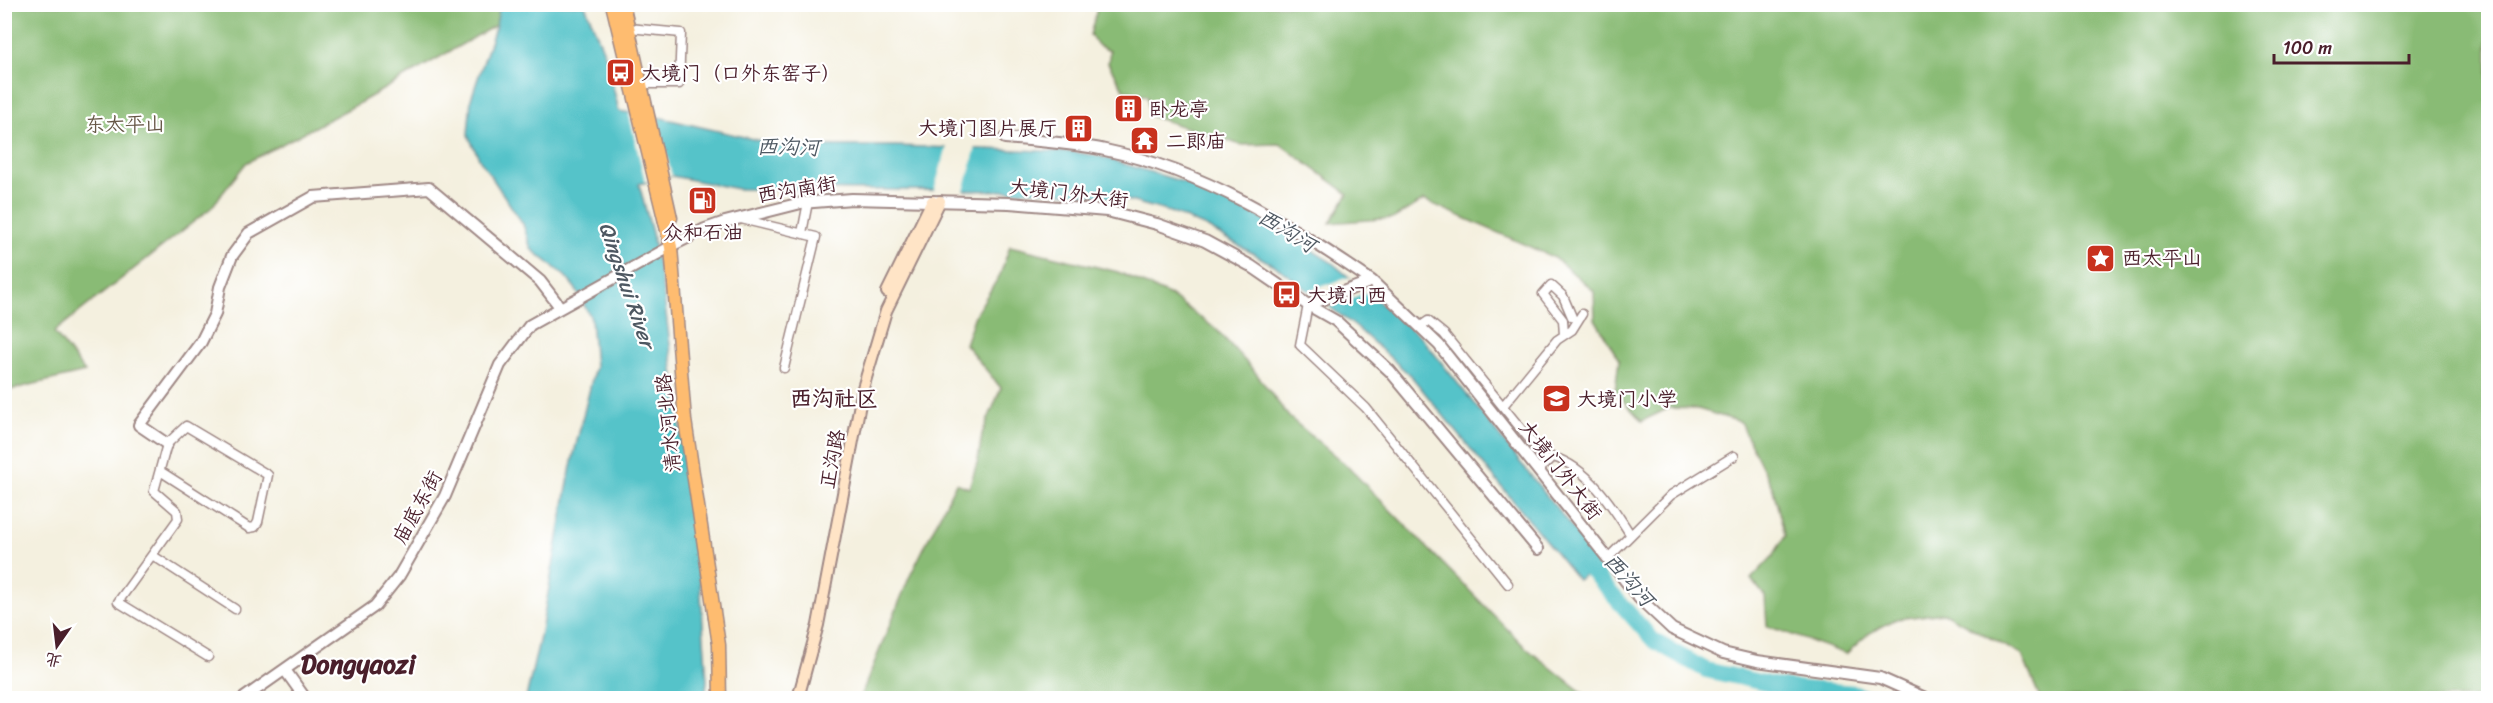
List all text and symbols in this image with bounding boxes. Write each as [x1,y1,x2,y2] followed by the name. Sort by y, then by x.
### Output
[2274,27,2409,65] scale bar
[2283,32,2332,64] text: 100 m
[641,56,841,91] place label: 大境门（口外东窑子）
[604,57,636,89] bus stop icon: 大境门（口外东窑子）
[1149,92,1209,127] place label: 卧龙亭
[1112,93,1144,125] building icon: 卧龙亭
[85,107,165,142] park label: 东太平山
[918,111,1058,146] place label: 大境门图片展厅
[1063,112,1095,144] building icon: 大境门图片展厅
[1166,124,1226,159] place label: 二郎庙
[1129,125,1161,157] temple icon: 二郎庙
[756,127,823,167] water label: 西沟河
[755,166,839,213] street label: 西沟南街
[1007,169,1131,218] street label: 大境门外大街
[687,185,719,217] fuel station icon: 众和石油
[1250,198,1326,265] water label: 西沟河
[663,215,743,250] place label: 众和石油
[588,217,667,356] water label: Qingshui River
[2122,241,2202,276] place label: 西太平山
[2085,242,2117,274] place icon: 西太平山
[1307,278,1387,313] place label: 大境门西
[1270,279,1302,311] bus stop icon: 大境门西
[646,370,691,475] street label: 清水河北路
[790,379,878,418] district label: 西沟社区
[1577,382,1677,417] place label: 大境门小学
[1540,383,1572,415] school or university icon: 大境门小学
[1510,412,1611,528] street label: 大境门外大街
[810,425,856,492] street label: 正沟路
[383,464,452,551] street label: 庙底东街
[1594,544,1666,618] water label: 西沟河
[27,616,87,676] north arrow
[301,641,417,687] district label: Dongyaozi
[42,644,65,676] text: 北

